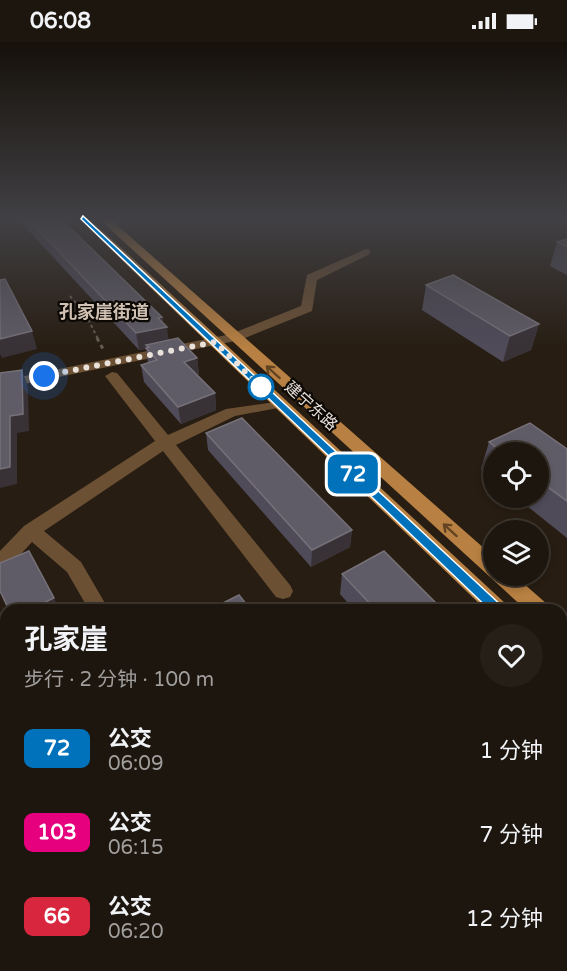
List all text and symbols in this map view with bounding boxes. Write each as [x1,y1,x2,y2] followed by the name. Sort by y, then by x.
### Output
[30,8,91,34] text: 06:08
[59,301,149,323] district label: 孔家崖街道
[29,361,59,391] your location
[266,365,281,379] one-way arrow
[248,374,274,400] unlabelled marker
[281,377,341,435] street label: 建宁东路
[483,442,549,586] map controls
[483,442,549,508] button: locate
[326,454,380,494] line badge: 72
[340,462,366,487] text: 72
[483,520,549,586] button: layers
[443,523,458,537] one-way arrow
[24,623,108,657] text: 孔家崖
[480,624,543,687] button: heart
[24,668,214,692] text: 步行 · 2 分钟 · 100 m
[108,726,152,752] text: 公交
[44,736,70,761] text: 72
[479,738,543,764] text: 1 分钟
[108,752,163,776] text: 06:09
[108,810,152,836] text: 公交
[37,820,77,845] text: 103
[479,822,543,848] text: 7 分钟
[108,836,163,860] text: 06:15
[108,894,152,920] text: 公交
[44,904,70,929] text: 66
[466,906,543,932] text: 12 分钟
[108,920,163,944] text: 06:20

